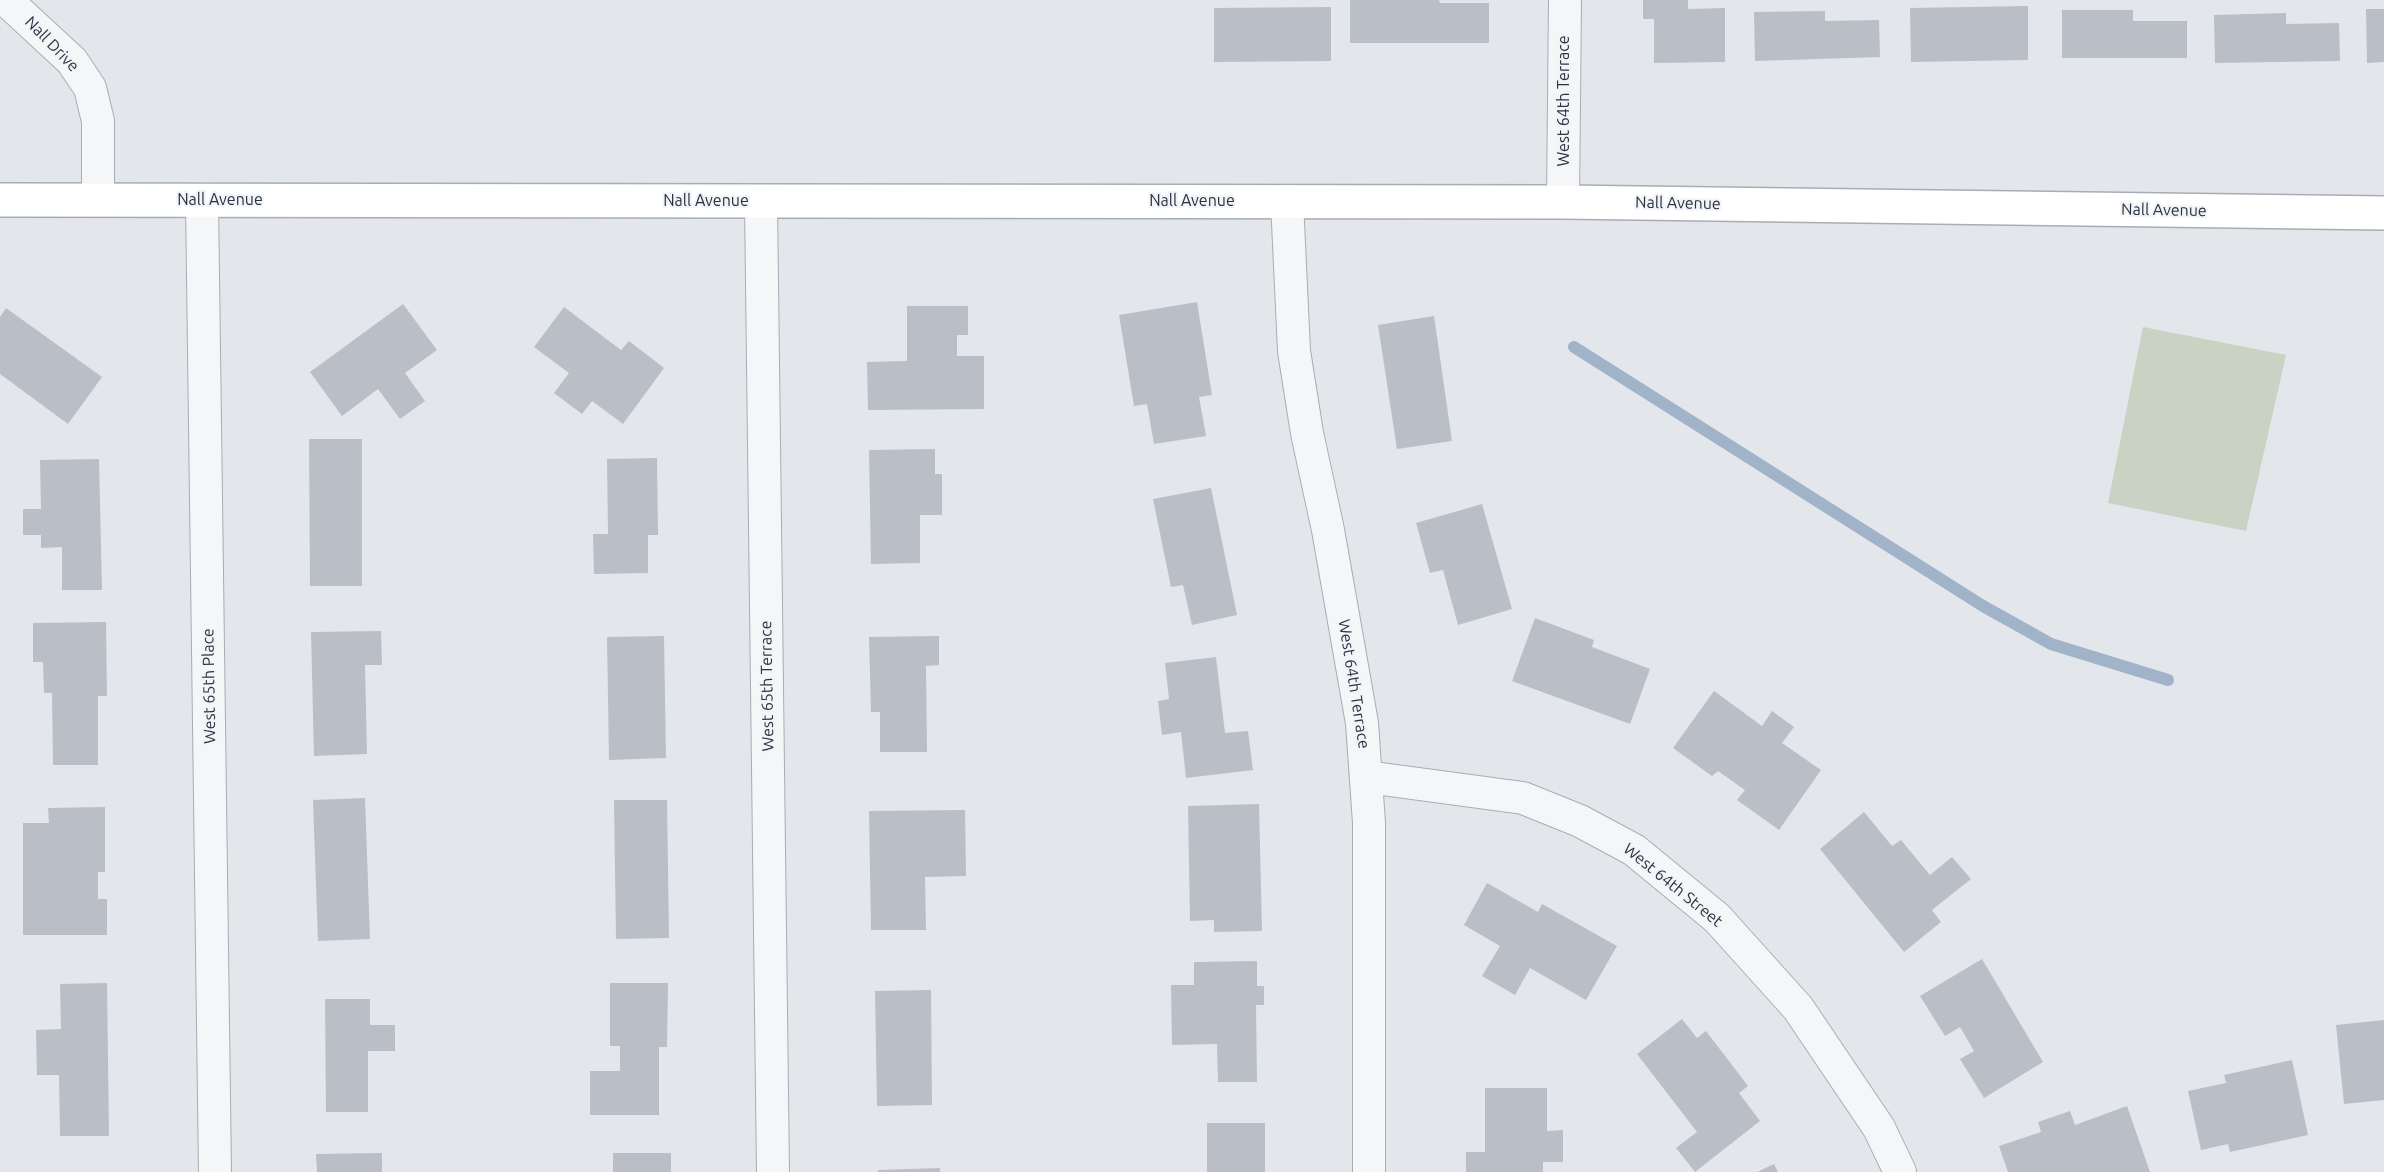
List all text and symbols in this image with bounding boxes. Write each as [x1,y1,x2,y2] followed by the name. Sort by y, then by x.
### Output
[21,12,83,76] street label: Nall Drive
[1554,36,1574,166] street label: West 64th Terrace
[177,190,263,210] street label: Nall Avenue
[663,191,749,211] street label: Nall Avenue
[1149,191,1235,211] street label: Nall Avenue
[1635,193,1721,213] street label: Nall Avenue
[2121,200,2207,220] street label: Nall Avenue
[1334,618,1374,750] street label: West 64th Terrace
[756,620,778,752] street label: West 65th Terrace
[198,628,220,744] street label: West 65th Place
[1620,839,1726,931] street label: West 64th Street

